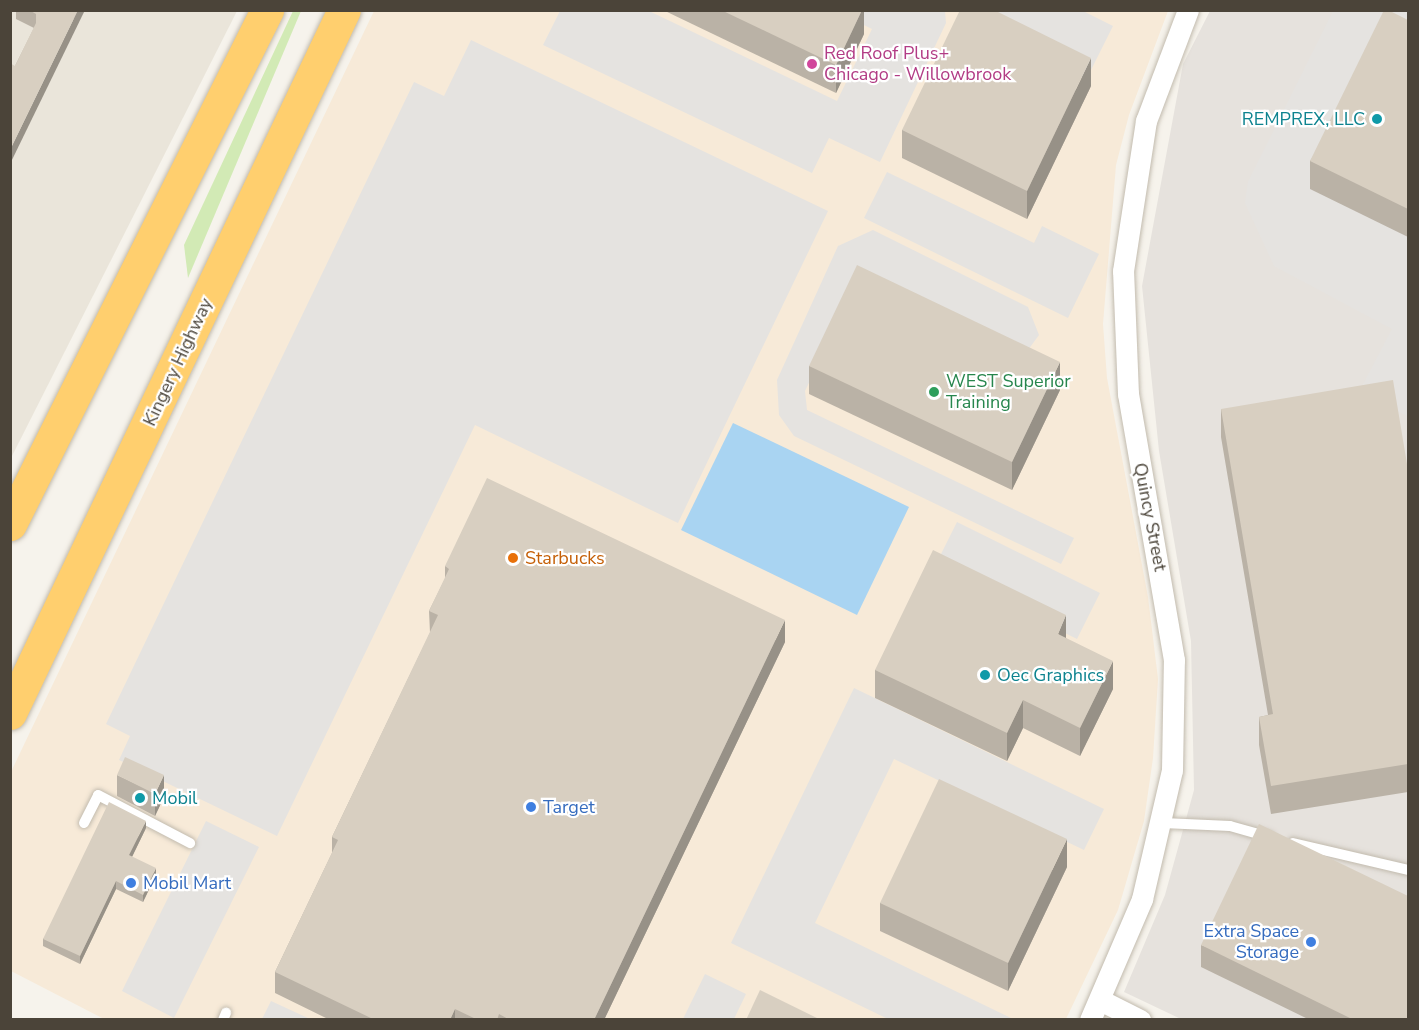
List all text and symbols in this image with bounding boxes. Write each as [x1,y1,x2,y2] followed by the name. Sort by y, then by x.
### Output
[824,43,1011,86] place label: Red Roof Plus+ Chicago - Willowbrook
[805,57,819,71] marker: Red Roof Plus+ Chicago - Willowbrook
[1242,108,1365,130] place label: REMPREX, LLC
[1370,112,1384,126] marker: REMPREX, LLC
[139,295,217,429] street label: Kingery Highway
[946,371,1071,413] place label: WEST Superior Training
[927,385,941,399] marker: WEST Superior Training
[1129,461,1171,573] street label: Quincy Street
[525,547,605,569] place label: Starbucks
[506,551,520,565] marker: Starbucks
[997,664,1104,686] place label: Oec Graphics
[978,668,992,682] marker: Oec Graphics
[152,787,197,809] place label: Mobil
[133,791,147,805] marker: Mobil
[543,796,595,818] place label: Target
[524,800,538,814] marker: Target
[143,872,231,894] place label: Mobil Mart
[124,876,138,890] marker: Mobil Mart
[1203,921,1299,964] place label: Extra Space Storage
[1304,935,1318,949] marker: Extra Space Storage

